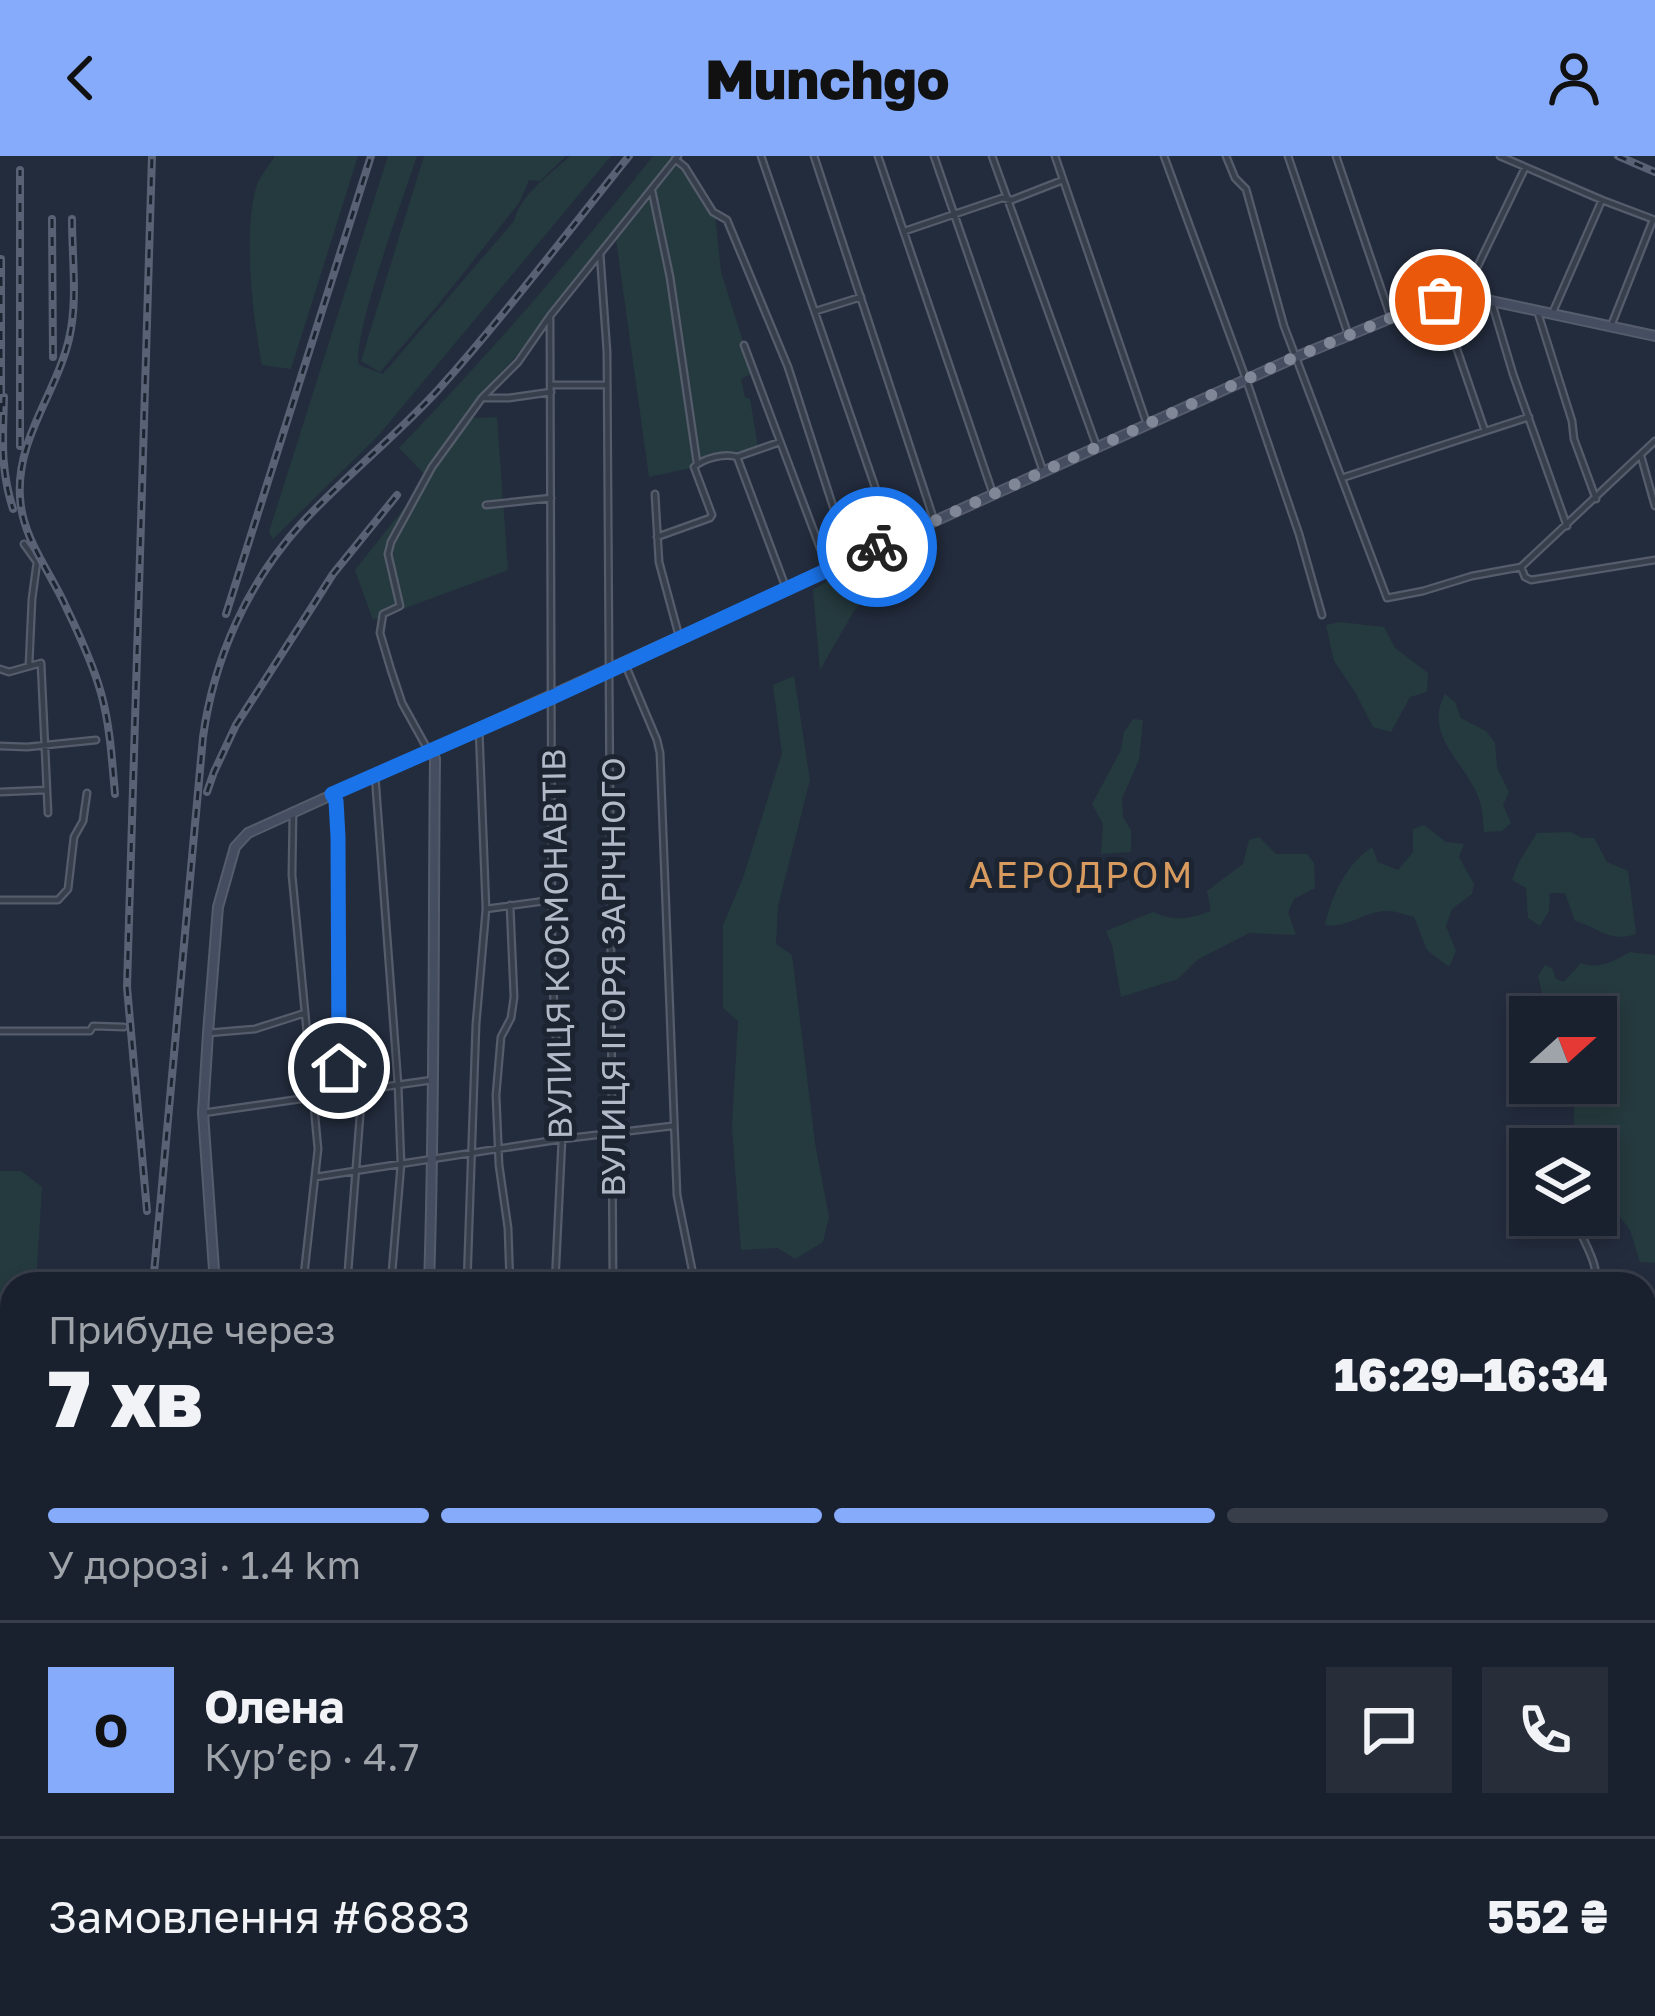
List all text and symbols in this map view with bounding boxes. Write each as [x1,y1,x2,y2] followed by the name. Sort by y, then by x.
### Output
[48,45,114,111] icon: back
[1541,45,1607,111] icon: person
[706,46,949,111] text: Munchgo
[1389,249,1491,351] pin
[1407,267,1473,333] icon: bag
[817,487,937,607] courier
[844,514,910,580] icon: bike
[533,749,579,1139] street label: ВУЛИЦЯ КОСМОНАВТІВ
[593,757,632,1197] street label: ВУЛИЦЯ ІГОРЯ ЗАРІЧНОГО
[969,853,1195,896] district label: АЕРОДРОМ
[1509,996,1617,1104] north arrow
[1509,996,1617,1236] map controls
[288,1017,390,1119] pin
[306,1035,372,1101] icon: home
[1509,1128,1617,1236] button: layers
[48,1306,335,1353] text: Прибуде через
[1334,1347,1608,1401] text: 16:29–16:34
[48,1351,203,1444] text: 7 хв
[48,1541,361,1588] text: У дорозі · 1.4 km
[1326,1667,1452,1793] button: chat
[1482,1667,1608,1793] button: phone
[204,1679,344,1733] text: Олена
[94,1703,128,1757] text: О
[204,1733,419,1780] text: Кур’єр · 4.7
[48,1889,470,1943] text: Замовлення #6883
[1487,1889,1608,1943] text: 552 ₴

